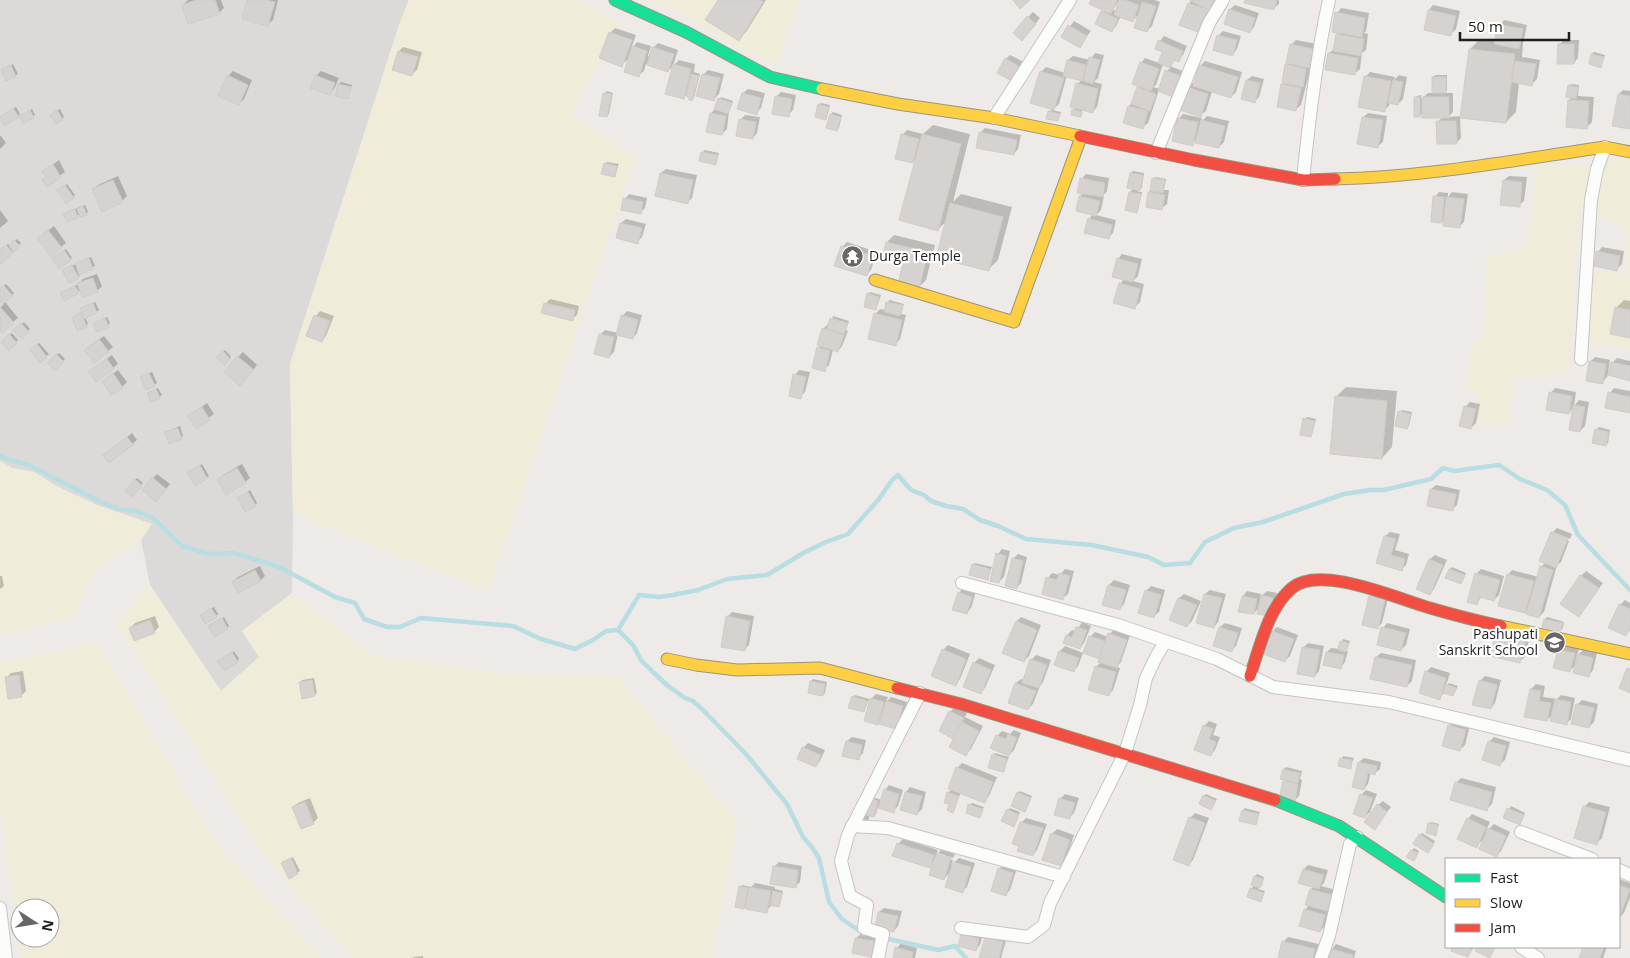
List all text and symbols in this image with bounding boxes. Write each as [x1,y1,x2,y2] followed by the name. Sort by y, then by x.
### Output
[1460,10,1569,42] scale bar
[1468,16,1503,36] text: 50 m
[841,244,865,268] temple icon: Durga Temple
[869,246,961,265] place label: Durga Temple
[1439,624,1538,659] place label: Pashupati Sanskrit School
[1542,630,1566,654] school or university icon: Pashupati Sanskrit School
[1445,858,1620,948] legend
[1490,867,1519,887] text: Fast
[1490,892,1523,912] text: Slow
[10,898,60,948] north arrow
[1488,917,1516,937] text: Jam
[38,918,59,933] text: N

